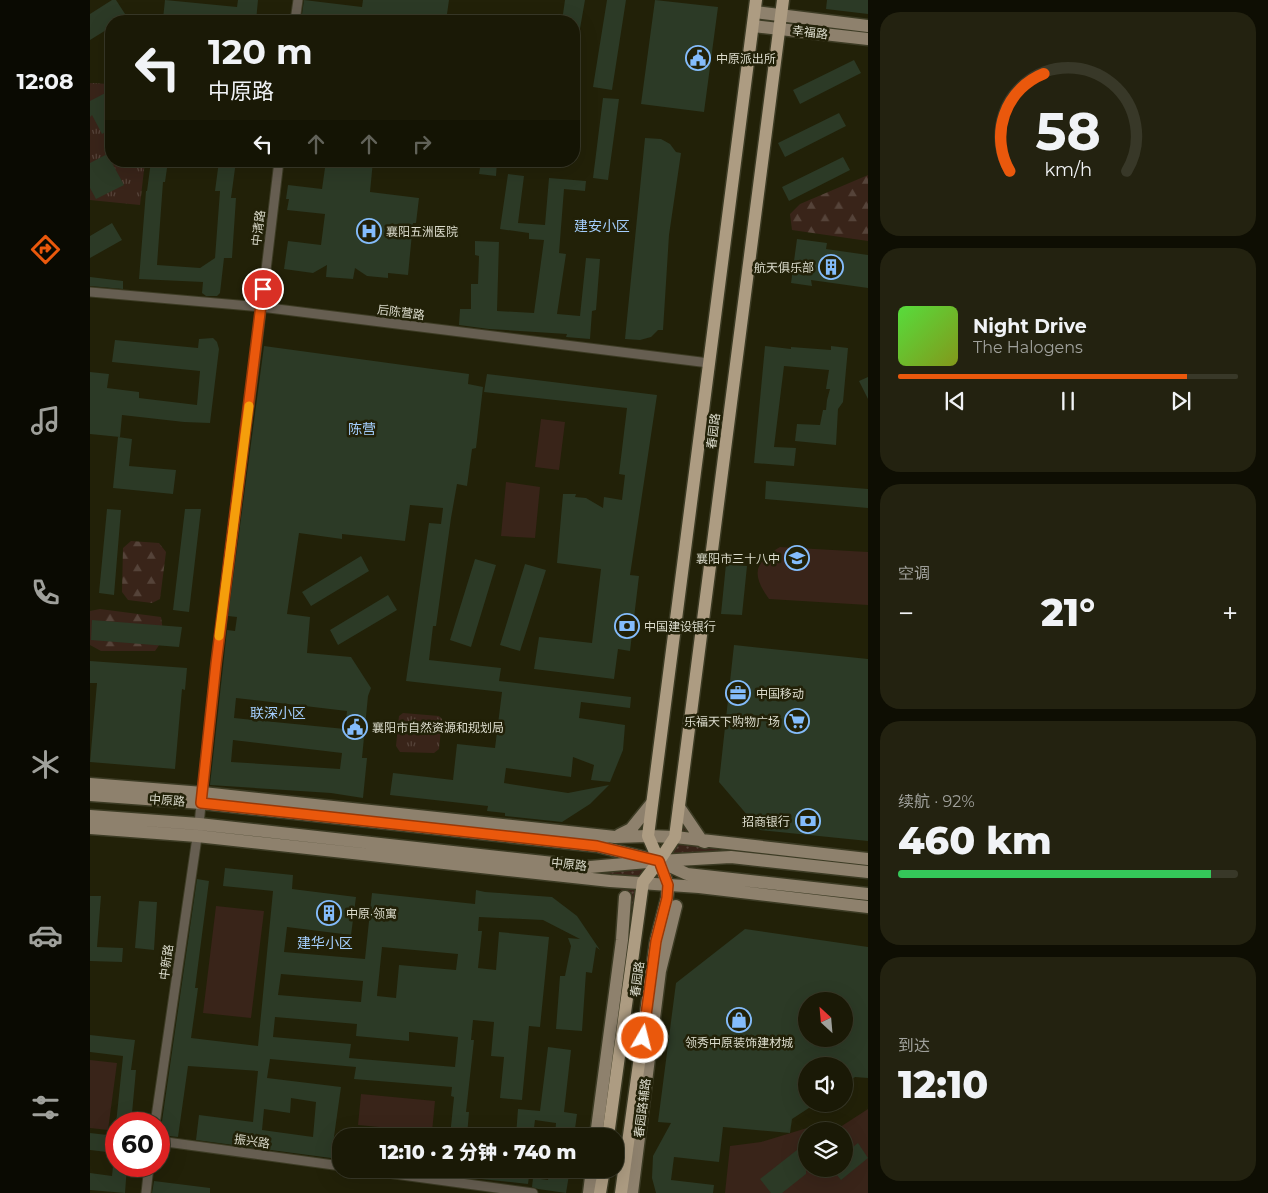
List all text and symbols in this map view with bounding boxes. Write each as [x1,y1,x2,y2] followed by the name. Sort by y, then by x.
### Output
[791,22,829,42] street label: 幸福路
[208,30,313,73] text: 120 m
[125,35,190,100] icon: left
[685,45,711,71] public building icon: 中原派出所
[716,51,776,66] place label: 中原派出所
[17,68,73,95] text: 12:08
[208,78,274,105] text: 中原路
[1035,100,1101,163] text: 58
[249,130,277,158] icon: left
[302,130,330,158] icon: ahead
[355,130,383,158] icon: ahead
[408,130,436,158] icon: right
[1044,159,1092,180] text: km/h
[248,209,268,247] street label: 中清路
[574,217,630,235] district label: 建安小区
[356,218,382,244] hospital icon: 襄阳五洲医院
[386,224,458,239] place label: 襄阳五洲医院
[28,232,63,267] icon: directions
[818,254,844,280] building icon: 航天俱乐部
[754,260,814,275] place label: 航天俱乐部
[242,268,284,310] pin
[249,275,277,303] icon: arrive
[376,302,426,322] street label: 后陈营路
[973,315,1087,338] text: Night Drive
[973,338,1083,357] text: The Halogens
[941,387,969,415] icon: previous
[1054,387,1082,415] icon: pause
[1167,387,1195,415] icon: next
[28,403,63,438] icon: music
[703,412,723,450] street label: 春园路
[348,420,376,438] district label: 陈营
[784,545,810,571] school or university icon: 襄阳市三十八中
[696,551,780,566] place label: 襄阳市三十八中
[898,564,930,583] text: 空调
[28,575,63,610] icon: phone
[1041,589,1095,636] text: 21°
[898,596,914,630] text: −
[1222,596,1238,630] text: +
[614,613,640,639] bank icon: 中国建设银行
[644,619,716,634] place label: 中国建设银行
[725,680,751,706] office icon: 中国移动
[756,686,804,701] place label: 中国移动
[250,704,306,722] district label: 联深小区
[784,708,810,734] supermarket icon: 乐福天下购物广场
[342,714,368,740] public building icon: 襄阳市自然资源和规划局
[684,714,780,729] place label: 乐福天下购物广场
[372,720,504,735] place label: 襄阳市自然资源和规划局
[28,747,63,782] icon: climate
[149,791,185,809] street label: 中原路
[898,792,975,811] text: 续航 · 92%
[795,808,821,834] bank icon: 招商银行
[742,814,790,829] place label: 招商银行
[898,817,1052,864] text: 460 km
[550,855,588,873] street label: 中原路
[316,900,342,926] building icon: 中原·领寓
[346,906,397,921] place label: 中原·领寓
[28,918,63,953] icon: car
[297,934,353,952] district label: 建华小区
[156,943,176,981] street label: 中新路
[627,960,647,998] street label: 春园路
[798,992,852,1048] north arrow
[798,992,853,1177] map controls
[726,1007,752,1033] shop icon: 领秀中原装饰建材城
[616,1011,668,1063] position arrow
[685,1035,793,1050] place label: 领秀中原装饰建材城
[898,1036,930,1055] text: 到达
[798,1057,853,1112] button: sound
[898,1061,988,1108] text: 12:10
[631,1077,653,1139] street label: 春园路辅路
[28,1090,63,1125] icon: filters
[105,1112,170,1177] speed limit sign: 60
[798,1122,853,1177] button: layers
[233,1131,271,1151] street label: 振兴路
[380,1141,576,1164] text: 12:10 · 2 分钟 · 740 m

